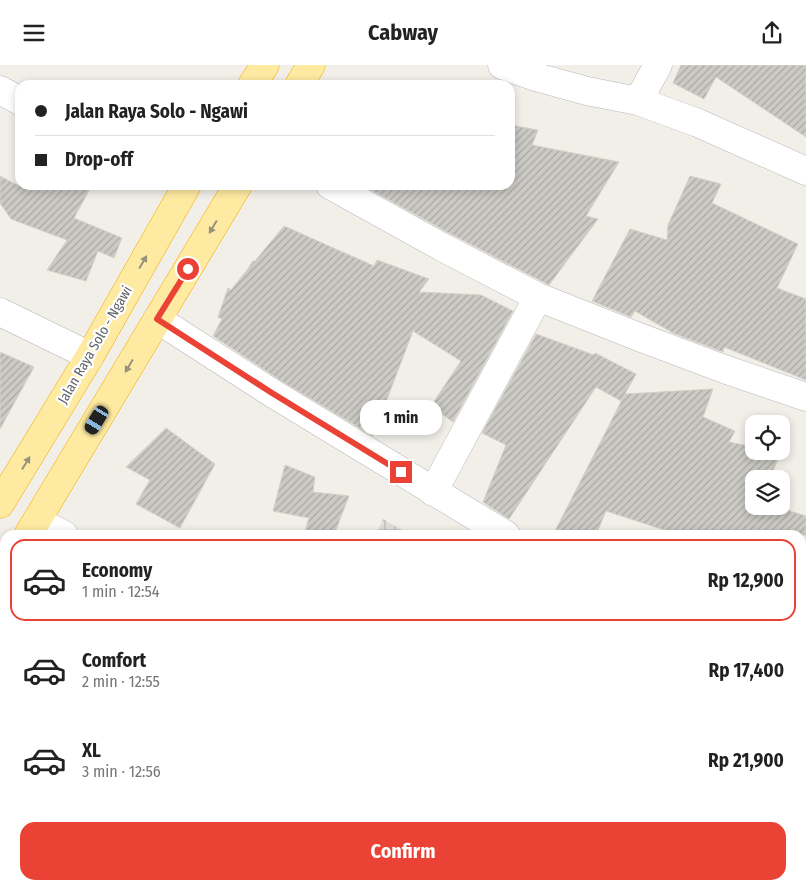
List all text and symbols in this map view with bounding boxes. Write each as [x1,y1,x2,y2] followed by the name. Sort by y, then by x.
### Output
[20,19,48,47] icon: menu
[368,19,438,46] text: Cabway
[758,19,786,47] icon: share
[65,100,248,123] text: Jalan Raya Solo - Ngawi
[65,148,133,171] text: Drop-off
[208,220,218,233] one-way arrow
[139,255,148,269] one-way arrow
[177,258,199,280] route start
[54,283,136,407] street label: Jalan Raya Solo - Ngawi
[125,359,134,372] one-way arrow
[360,399,442,435] callout: 1 min
[82,403,111,437] car
[384,408,418,427] text: 1 min
[745,415,790,515] map controls
[745,415,790,460] button: locate
[21,456,30,469] one-way arrow
[390,461,412,483] route end
[745,470,790,515] button: layers
[22,558,67,603] icon: car
[82,559,152,582] text: Economy
[708,569,784,592] text: Rp 12,900
[82,582,160,601] text: 1 min · 12:54
[22,648,67,693] icon: car
[82,649,146,672] text: Comfort
[709,659,784,682] text: Rp 17,400
[82,672,160,691] text: 2 min · 12:55
[22,738,67,783] icon: car
[82,739,101,762] text: XL
[708,749,784,772] text: Rp 21,900
[82,762,161,781] text: 3 min · 12:56
[20,822,786,880] button: Confirm

